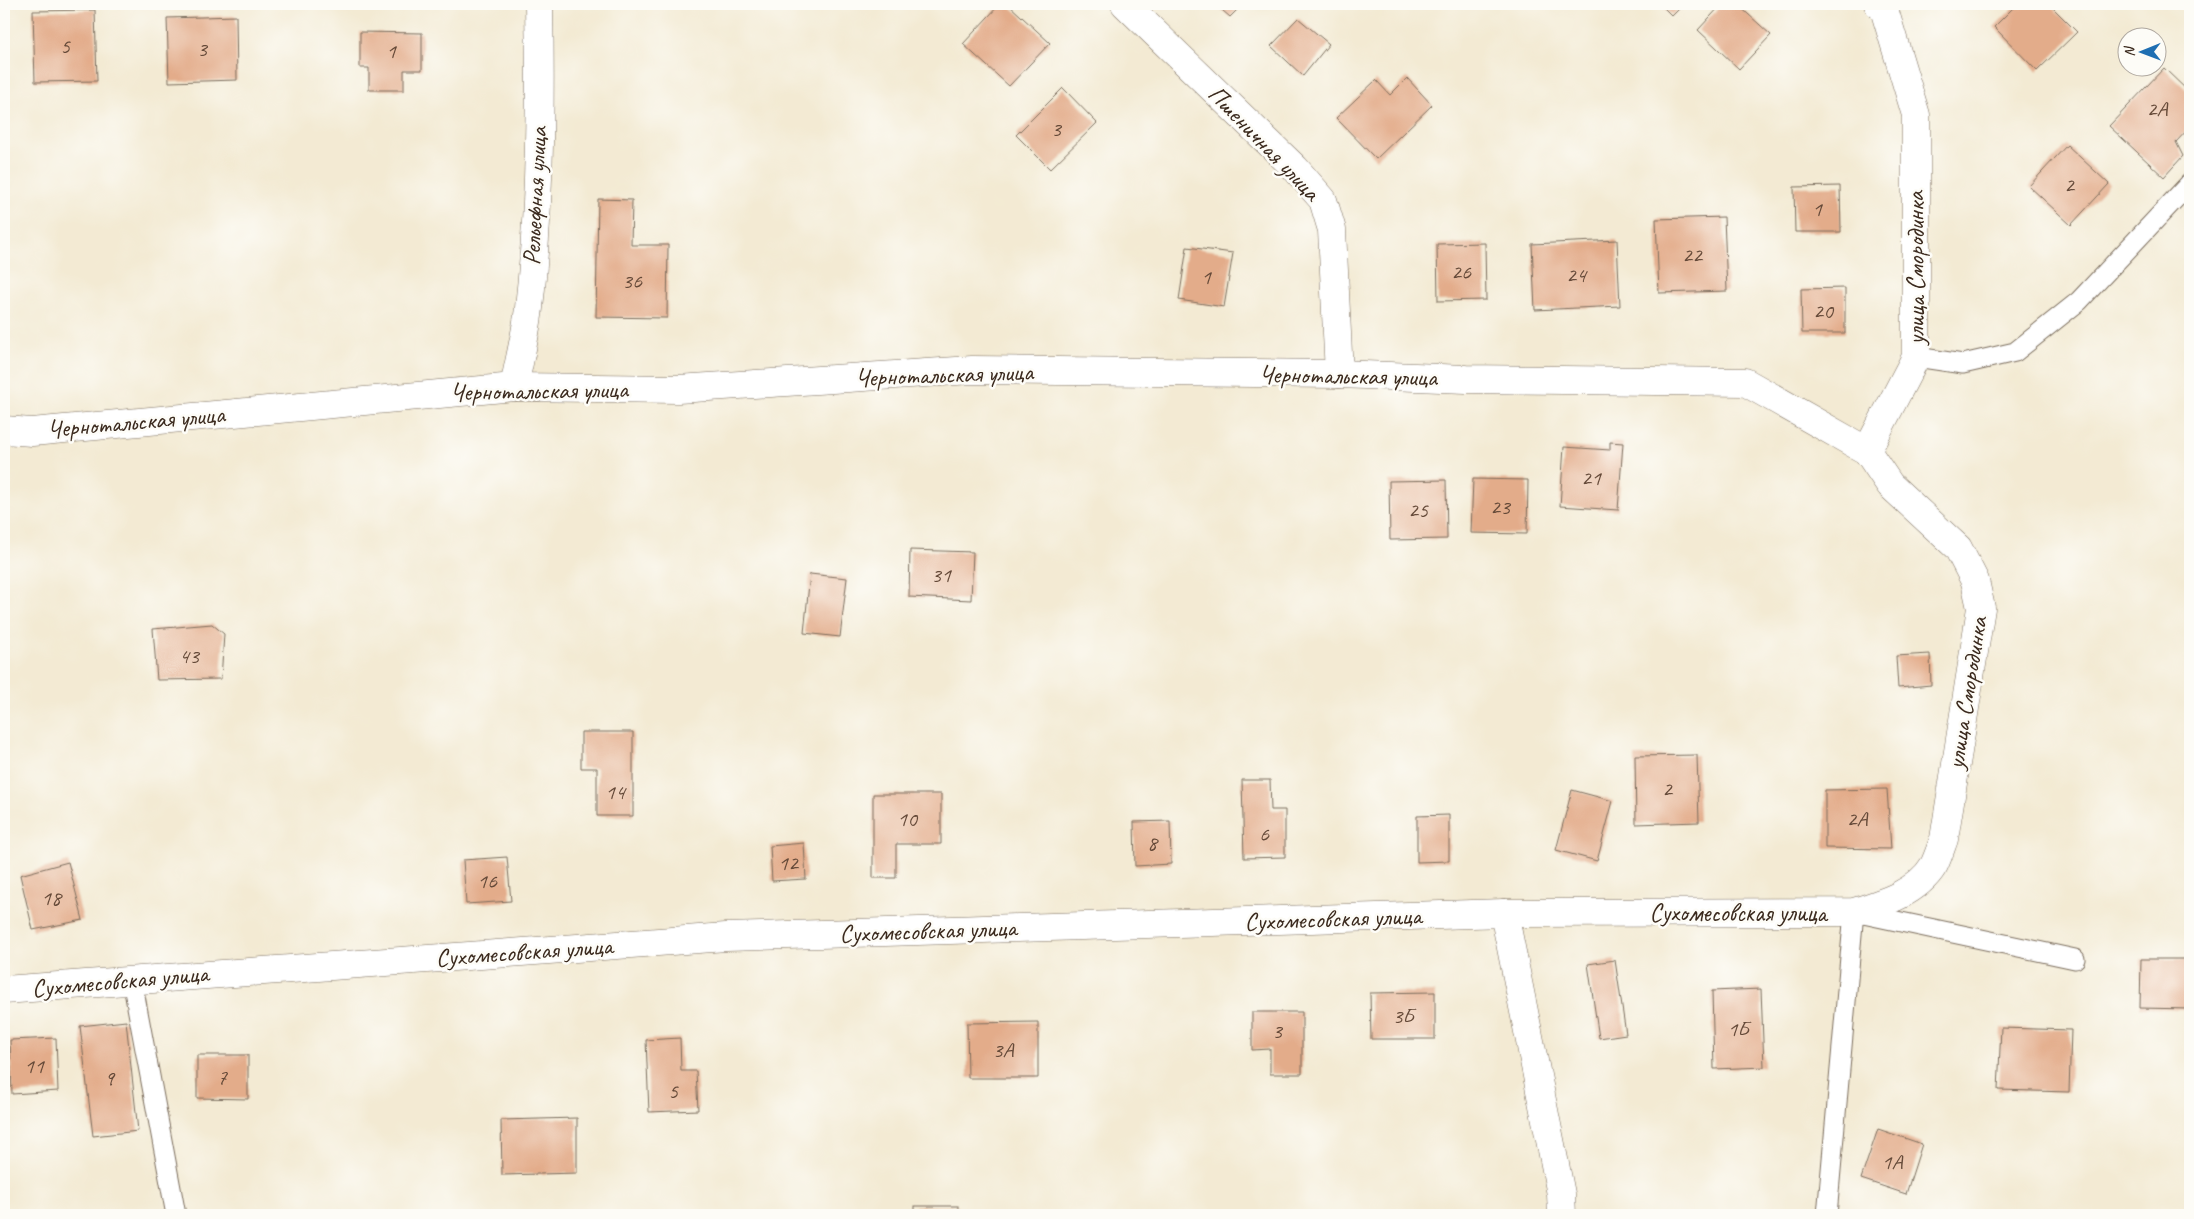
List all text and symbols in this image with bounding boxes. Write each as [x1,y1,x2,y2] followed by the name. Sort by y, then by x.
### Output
[2116,28,2166,78] north arrow
[60,32,71,60] house number: 5
[197,35,209,63] house number: 3
[386,37,397,65] house number: 1
[2121,45,2138,57] text: N
[1201,78,1329,209] street label: Пшеничная улица
[2147,95,2168,123] house number: 2А
[1051,115,1063,143] house number: 3
[515,124,555,266] street label: Рельефная улица
[2064,171,2076,199] house number: 2
[1900,189,1932,347] street label: улица Смородинка
[1812,195,1823,223] house number: 1
[1682,241,1704,269] house number: 22
[1451,258,1472,286] house number: 26
[1566,261,1588,289] house number: 24
[1201,263,1212,291] house number: 1
[622,267,643,295] house number: 36
[1813,297,1835,325] house number: 20
[855,356,1035,394] street label: Чернотальская улица
[1259,358,1439,394] street label: Чернотальская улица
[450,373,630,409] street label: Чернотальская улица
[46,398,228,446] street label: Чернотальская улица
[1581,464,1602,492] house number: 21
[1490,493,1512,521] house number: 23
[1408,496,1429,524] house number: 25
[931,561,952,589] house number: 31
[1939,613,1995,773] street label: улица Смородинка
[179,642,201,670] house number: 43
[1662,775,1674,803] house number: 2
[605,778,627,806] house number: 14
[897,805,919,833] house number: 10
[1847,805,1868,833] house number: 2А
[1259,820,1270,848] house number: 6
[1147,829,1159,857] house number: 8
[778,849,800,877] house number: 12
[477,867,498,895] house number: 16
[41,884,63,912] house number: 18
[1649,897,1829,929] street label: Сухомесовская улица
[1244,900,1425,938] street label: Сухомесовская улица
[839,912,1020,950] street label: Сухомесовская улица
[435,930,616,974] street label: Сухомесовская улица
[30,957,212,1005] street label: Сухомесовская улица
[1392,1002,1417,1030] house number: 3Б
[1727,1015,1752,1043] house number: 1Б
[1272,1017,1284,1045] house number: 3
[993,1036,1014,1064] house number: 3А
[24,1052,45,1080] house number: 11
[217,1063,228,1091] house number: 7
[104,1064,116,1092] house number: 9
[668,1077,679,1105] house number: 5
[1882,1148,1903,1176] house number: 1А

